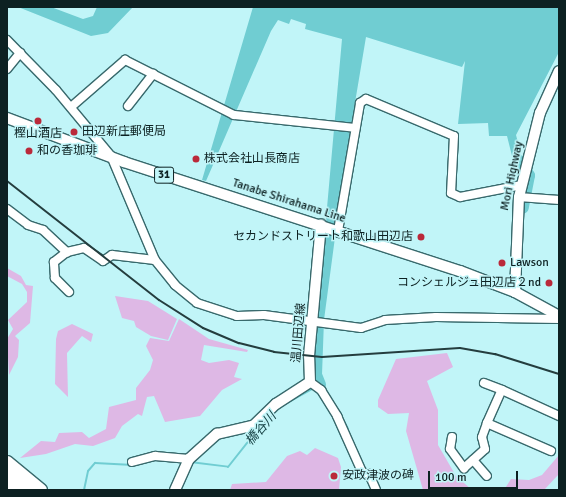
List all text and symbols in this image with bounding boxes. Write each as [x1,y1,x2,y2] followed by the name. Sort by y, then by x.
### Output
[33,116,43,126] marker: 樫山酒店
[82,125,166,139] place label: 田辺新庄郵便局
[14,127,62,141] place label: 樫山酒店
[69,127,79,137] marker: 田辺新庄郵便局
[498,140,526,212] street label: Mori Highway
[37,144,97,158] place label: 和の香珈琲
[24,146,34,156] marker: 和の香珈琲
[204,152,300,166] place label: 株式会社山長商店
[191,154,201,164] marker: 株式会社山長商店
[154,166,174,184] road number: 31
[231,176,347,226] street label: Tanabe Shirahama Line
[233,230,413,244] place label: セカンドストリート和歌山田辺店
[416,232,426,242] marker: セカンドストリート和歌山田辺店
[510,256,549,270] place label: Lawson
[497,258,507,268] marker: Lawson
[396,276,541,290] place label: コンシェルジュ田辺店２nd
[544,278,554,288] marker: コンシェルジュ田辺店２nd
[289,302,309,364] street label: 温川田辺線
[242,409,280,449] water label: 橋谷川
[430,463,520,489] scale bar
[342,469,414,483] place label: 安政津波の碑
[435,470,467,485] text: 100 m
[329,471,339,481] marker: 安政津波の碑

